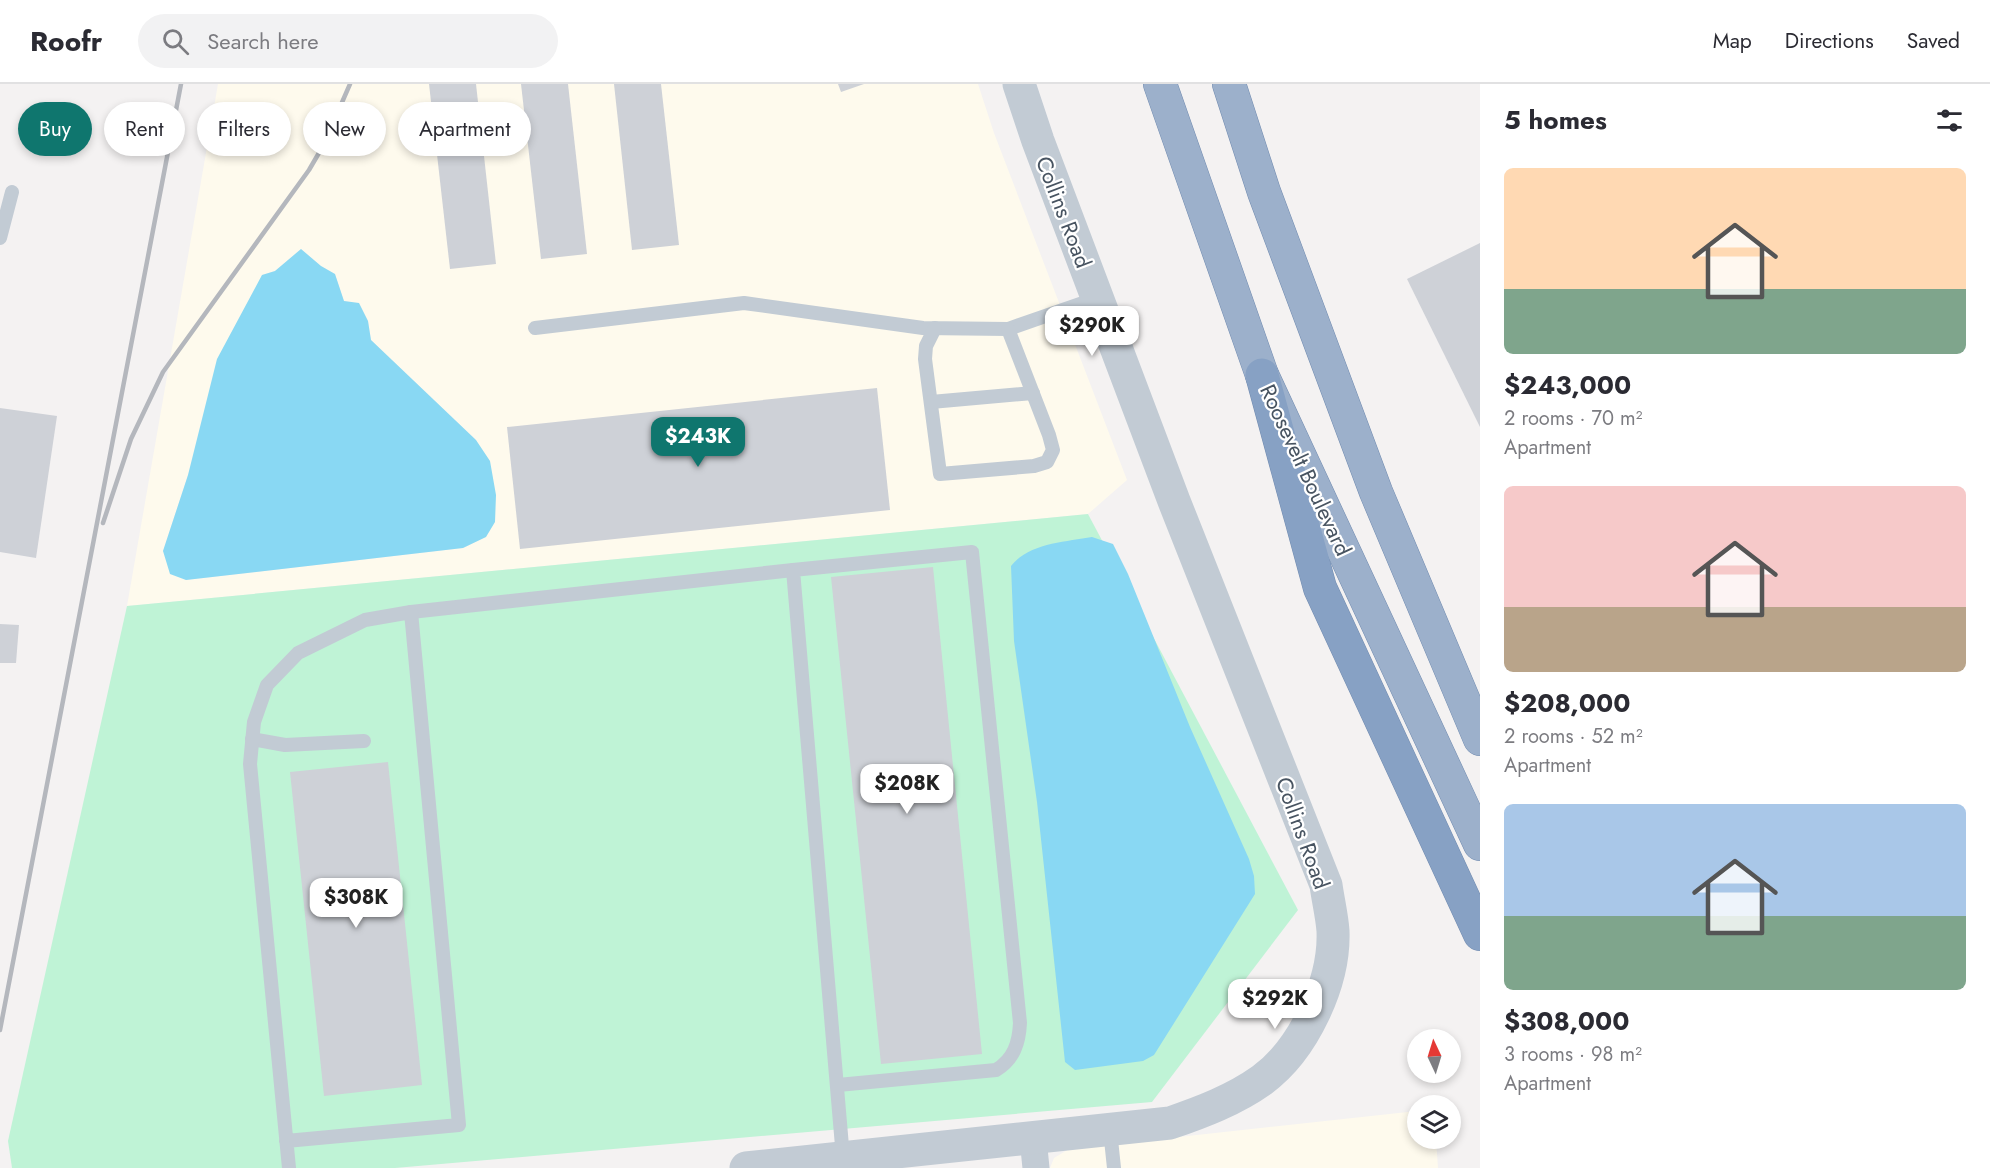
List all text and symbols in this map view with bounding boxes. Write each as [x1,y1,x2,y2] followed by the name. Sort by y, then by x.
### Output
[138,14,558,68] search box
[30,21,102,62] text: Roofr
[159,25,192,58] icon: search
[207,25,319,57] text: Search here
[1713,26,1752,56] text: Map
[1785,26,1874,56] text: Directions
[1907,26,1960,56] text: Saved
[1504,101,1607,139] text: 5 homes
[18,102,92,156] chip: Buy
[104,102,185,156] chip: Rent
[197,102,291,156] chip: Filters
[303,102,386,156] chip: New
[398,102,531,156] chip: Apartment
[1933,104,1966,137] icon: filters
[1028,151,1100,273] street label: Collins Road
[1681,207,1789,315] icon: home
[1050,306,1134,357] pin: $290K
[1059,311,1125,340] text: $290K
[1504,366,1631,404] text: $243,000
[1252,379,1360,561] street label: Roosevelt Boulevard
[1504,404,1642,433] text: 2 rooms · 70 m²
[656,417,740,468] pin: $243K
[665,422,731,451] text: $243K
[1504,433,1591,462] text: Apartment
[1681,525,1789,633] icon: home
[1504,684,1630,722] text: $208,000
[1504,722,1643,751] text: 2 rooms · 52 m²
[1504,751,1591,780] text: Apartment
[865,764,949,815] pin: $208K
[874,769,940,798] text: $208K
[1268,772,1338,894] street label: Collins Road
[1681,843,1789,951] icon: home
[314,878,398,929] pin: $308K
[324,883,388,912] text: $308K
[1233,979,1317,1030] pin: $292K
[1242,984,1308,1013] text: $292K
[1504,1002,1630,1040] text: $308,000
[1407,1029,1461,1083] north arrow
[1407,1029,1461,1149] map controls
[1504,1040,1642,1069] text: 3 rooms · 98 m²
[1504,1069,1591,1098] text: Apartment
[1407,1095,1461,1149] button: layers

